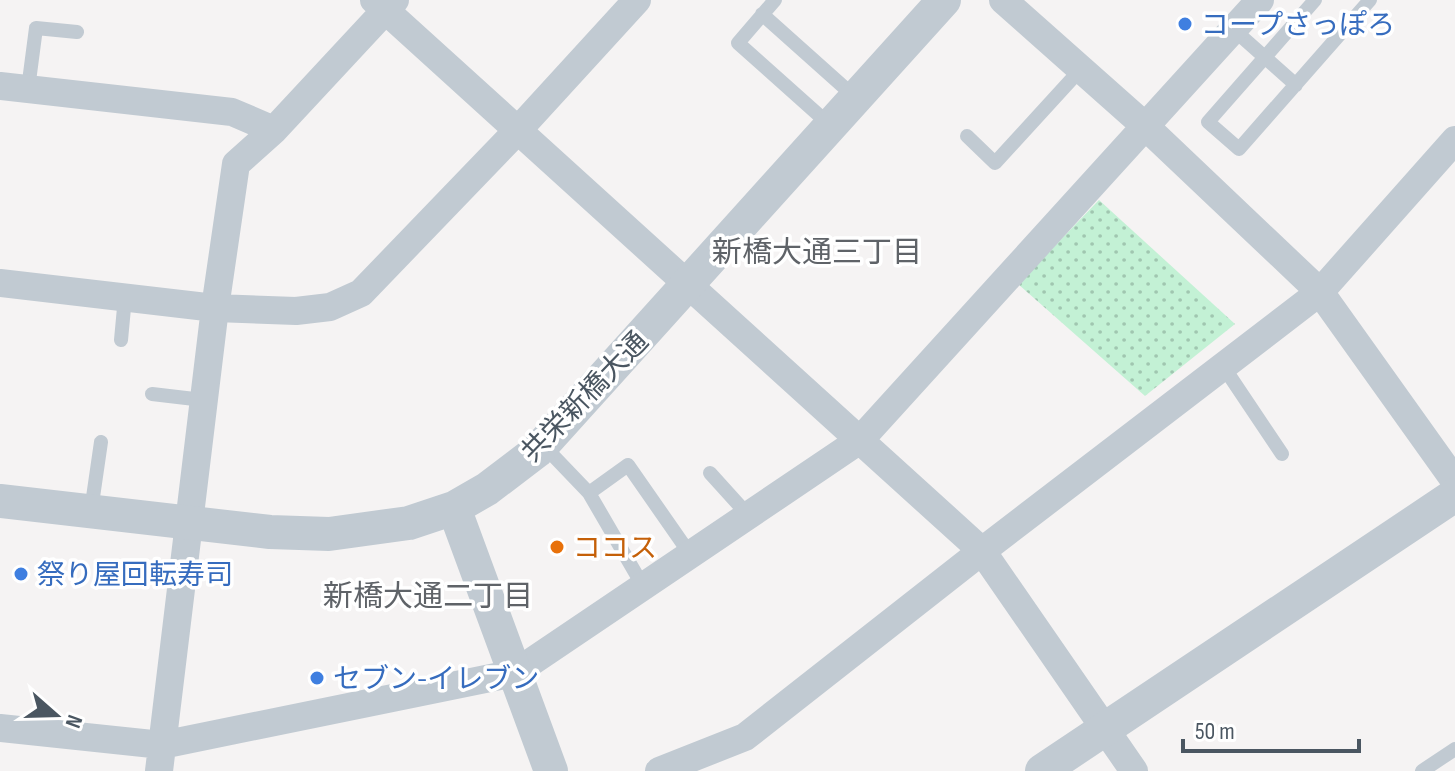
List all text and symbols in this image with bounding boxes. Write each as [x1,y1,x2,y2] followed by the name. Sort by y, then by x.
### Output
[1201,9,1395,42] place label: コープさっぽろ
[1176,15,1194,33] marker: コープさっぽろ
[712,235,922,271] district label: 新橋大通三丁目
[515,325,655,469] street label: 共栄新橋大通
[573,532,657,565] place label: ココス
[548,538,566,556] marker: ココス
[37,559,233,592] place label: 祭り屋回転寿司
[12,565,30,583] marker: 祭り屋回転寿司
[323,579,533,615] district label: 新橋大通二丁目
[333,663,539,696] place label: セブン-イレブン
[308,669,326,687] marker: セブン-イレブン
[16,675,96,755] north arrow
[1183,703,1359,753] scale bar
[59,711,88,731] text: N
[1195,717,1235,746] text: 50 m

